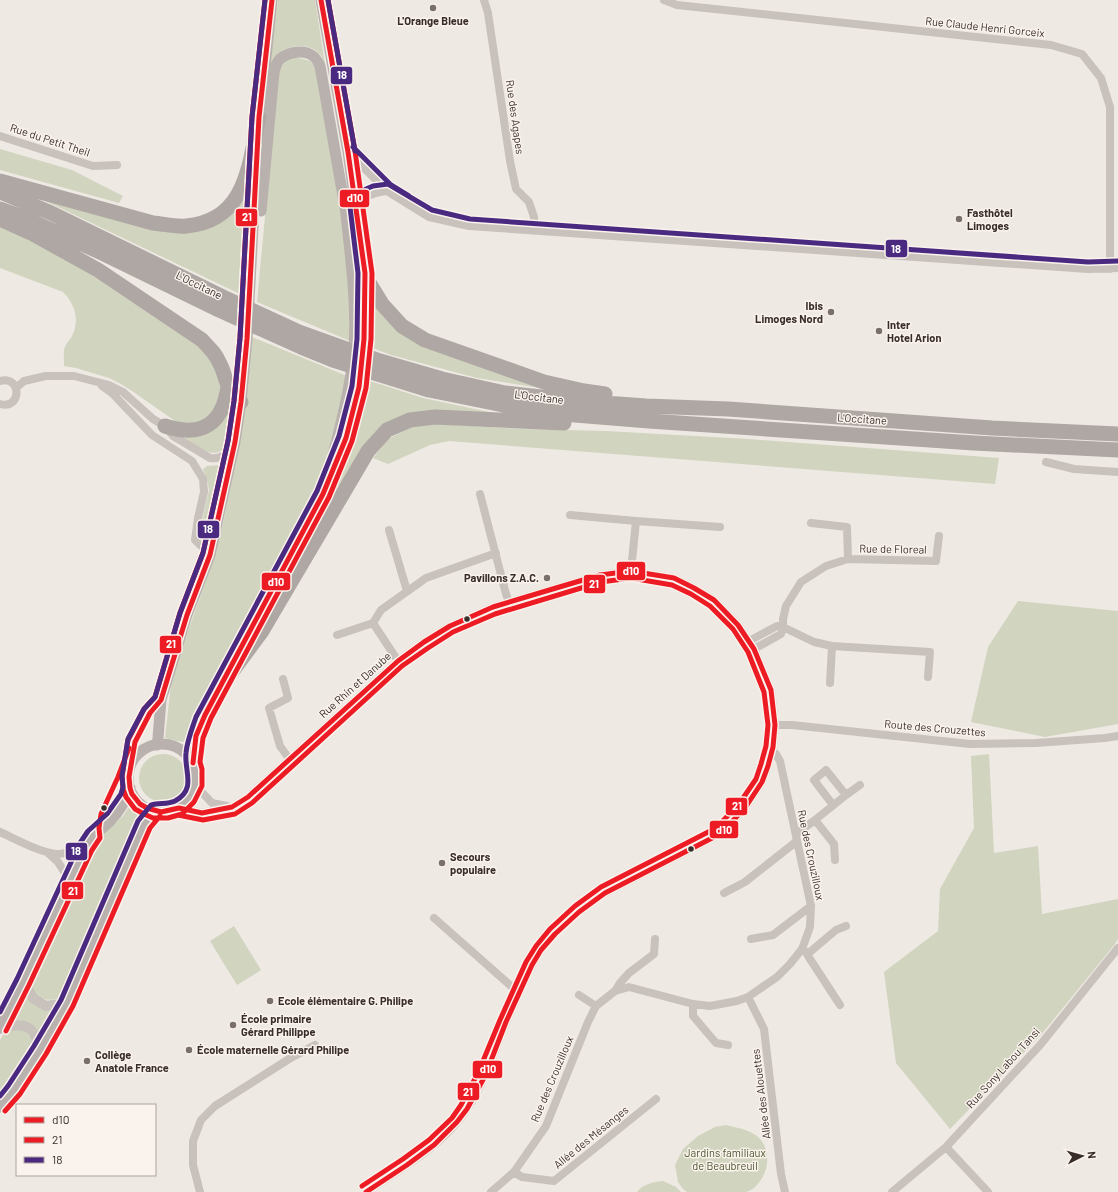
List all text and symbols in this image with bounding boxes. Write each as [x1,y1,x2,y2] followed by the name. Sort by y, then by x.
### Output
[428,3,438,13] marker: L'Orange Bleue
[397,14,469,27] place label: L'Orange Bleue
[925,14,1045,39] street label: Rue Claude Henri Gorceix
[330,66,353,85] line badge: 18
[337,68,347,81] text: 18
[504,79,527,155] street label: Rue des Agapes
[9,120,92,159] street label: Rue du Petit Theil
[339,189,370,208] line badge: d10
[347,191,363,204] text: d10
[967,206,1013,232] place label: Fasthôtel Limoges
[235,208,258,227] line badge: 21
[242,210,252,223] text: 21
[954,214,964,224] marker: Fasthôtel Limoges
[885,239,908,258] line badge: 18
[891,242,901,255] text: 18
[174,268,224,301] street label: L'Occitane
[755,299,823,325] place label: Ibis Limoges Nord
[826,307,836,317] marker: Ibis Limoges Nord
[887,318,941,344] place label: Inter Hotel Arion
[874,326,884,336] marker: Inter Hotel Arion
[514,387,565,406] street label: L'Occitane
[837,410,887,427] street label: L'Occitane
[197,520,220,539] line badge: 18
[203,522,213,535] text: 18
[859,541,927,556] street label: Rue de Floreal
[616,561,646,581] line badge: d10
[623,564,639,577] text: d10
[464,571,539,584] place label: Pavillons Z.A.C.
[261,572,291,591] line badge: d10
[542,573,552,583] marker: Pavillons Z.A.C.
[583,574,606,594] line badge: 21
[268,575,284,588] text: d10
[589,577,599,590] text: 21
[462,614,472,624] unlabelled marker
[159,635,182,654] line badge: 21
[166,637,176,650] text: 21
[316,649,393,720] street label: Rue Rhin et Danube
[884,717,986,738] street label: Route des Crouzettes
[725,797,748,816] line badge: 21
[732,799,742,812] text: 21
[99,803,109,813] unlabelled marker
[796,808,827,901] street label: Rue des Crouzilloux
[709,820,739,839] line badge: d10
[716,823,732,836] text: d10
[65,842,88,861] line badge: 18
[71,844,81,857] text: 18
[686,844,696,854] unlabelled marker
[450,850,496,876] place label: Secours populaire
[437,858,447,868] marker: Secours populaire
[61,881,84,900] line badge: 21
[68,884,78,897] text: 21
[278,994,413,1007] place label: Ecole élémentaire G. Philipe
[265,996,275,1006] marker: Ecole élémentaire G. Philipe
[241,1012,316,1038] place label: École primaire Gérard Philippe
[228,1020,238,1030] marker: École primaire Gérard Philippe
[963,1025,1042,1111] street label: Rue Sony Labou Tansi
[528,1034,576,1124] street label: Rue des Crouzilloux
[197,1043,349,1056] place label: École maternelle Gérard Philipe
[184,1045,194,1055] marker: École maternelle Gérard Philipe
[95,1048,169,1074] place label: Collège Anatole France
[749,1048,772,1140] street label: Allée des Alouettes
[82,1056,92,1066] marker: Collège Anatole France
[472,1060,503,1079] line badge: d10
[480,1062,496,1075] text: d10
[457,1082,480,1101] line badge: 21
[463,1085,473,1098] text: 21
[551,1103,631,1171] street label: Allée des Mésanges
[16,1104,156,1176] legend
[52,1112,70,1126] text: d10
[52,1132,62,1146] text: 21
[1062,1136,1102,1176] north arrow
[684,1146,766,1172] park label: Jardins familiaux de Beaubreuil
[1086,1151,1099,1159] text: N
[52,1152,62,1166] text: 18

